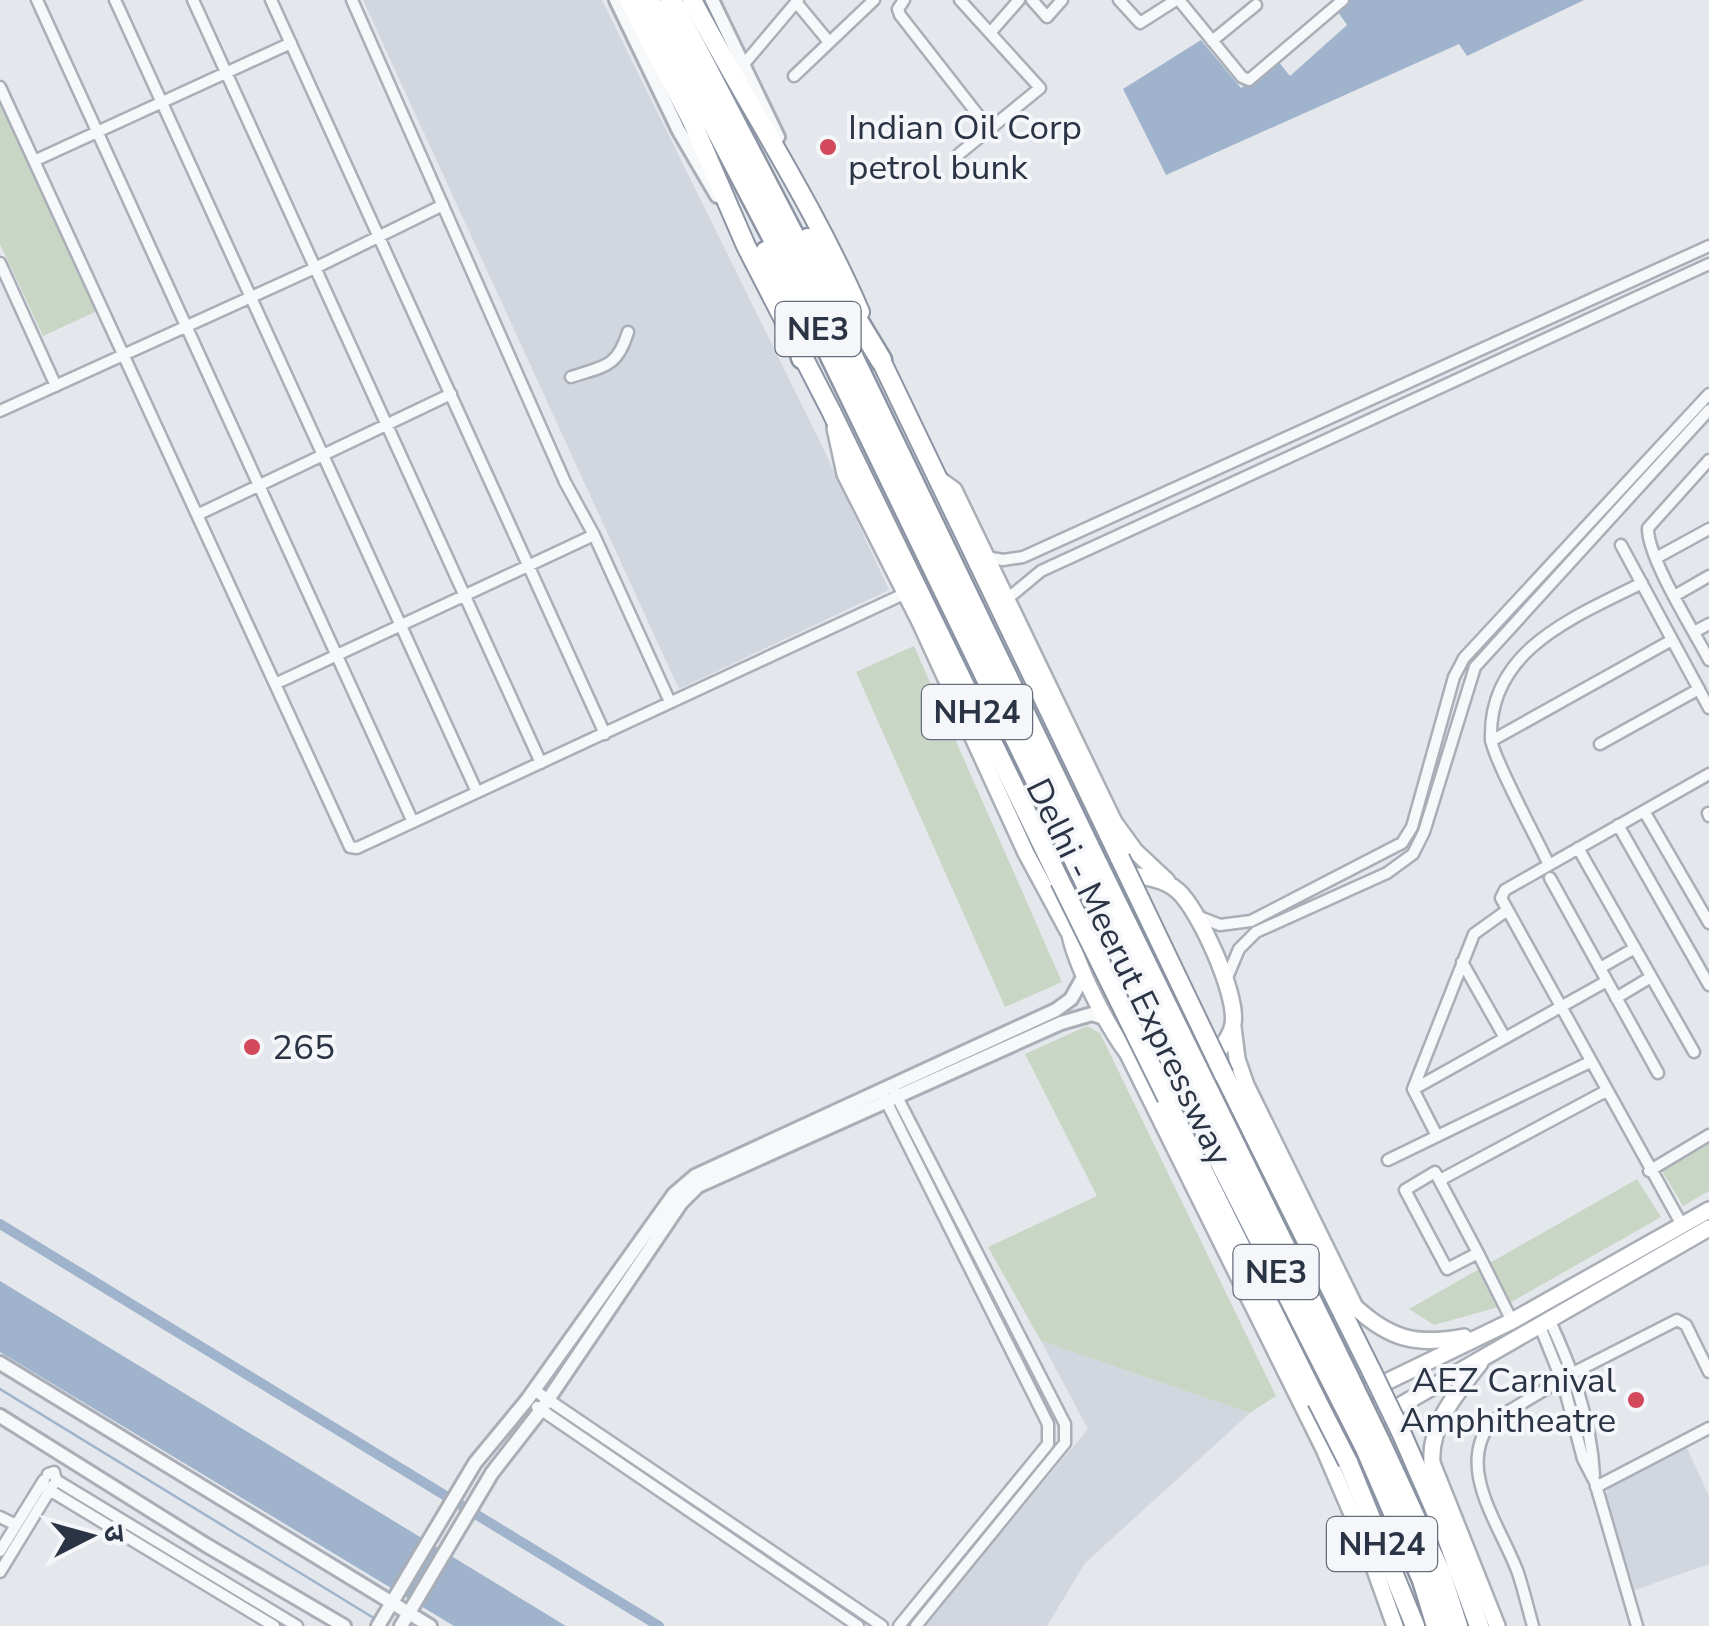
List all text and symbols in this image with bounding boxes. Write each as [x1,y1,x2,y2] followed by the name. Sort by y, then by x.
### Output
[848,104,1082,191] place label: Indian Oil Corp petrol bunk
[817,136,839,158] marker: Indian Oil Corp petrol bunk
[776,302,860,356] road number: NE3
[922,685,1032,739] road number: NH24
[1015,771,1243,1173] street label: Delhi - Meerut Expressway
[272,1024,335,1071] place label: 265
[241,1036,263,1058] marker: 265
[1234,1245,1318,1299] road number: NE3
[1400,1357,1617,1444] place label: AEZ Carnival Amphitheatre
[1625,1389,1647,1411] marker: AEZ Carnival Amphitheatre
[40,1486,140,1586] north arrow
[1327,1517,1437,1571] road number: NH24
[94,1523,134,1544] text: उ

